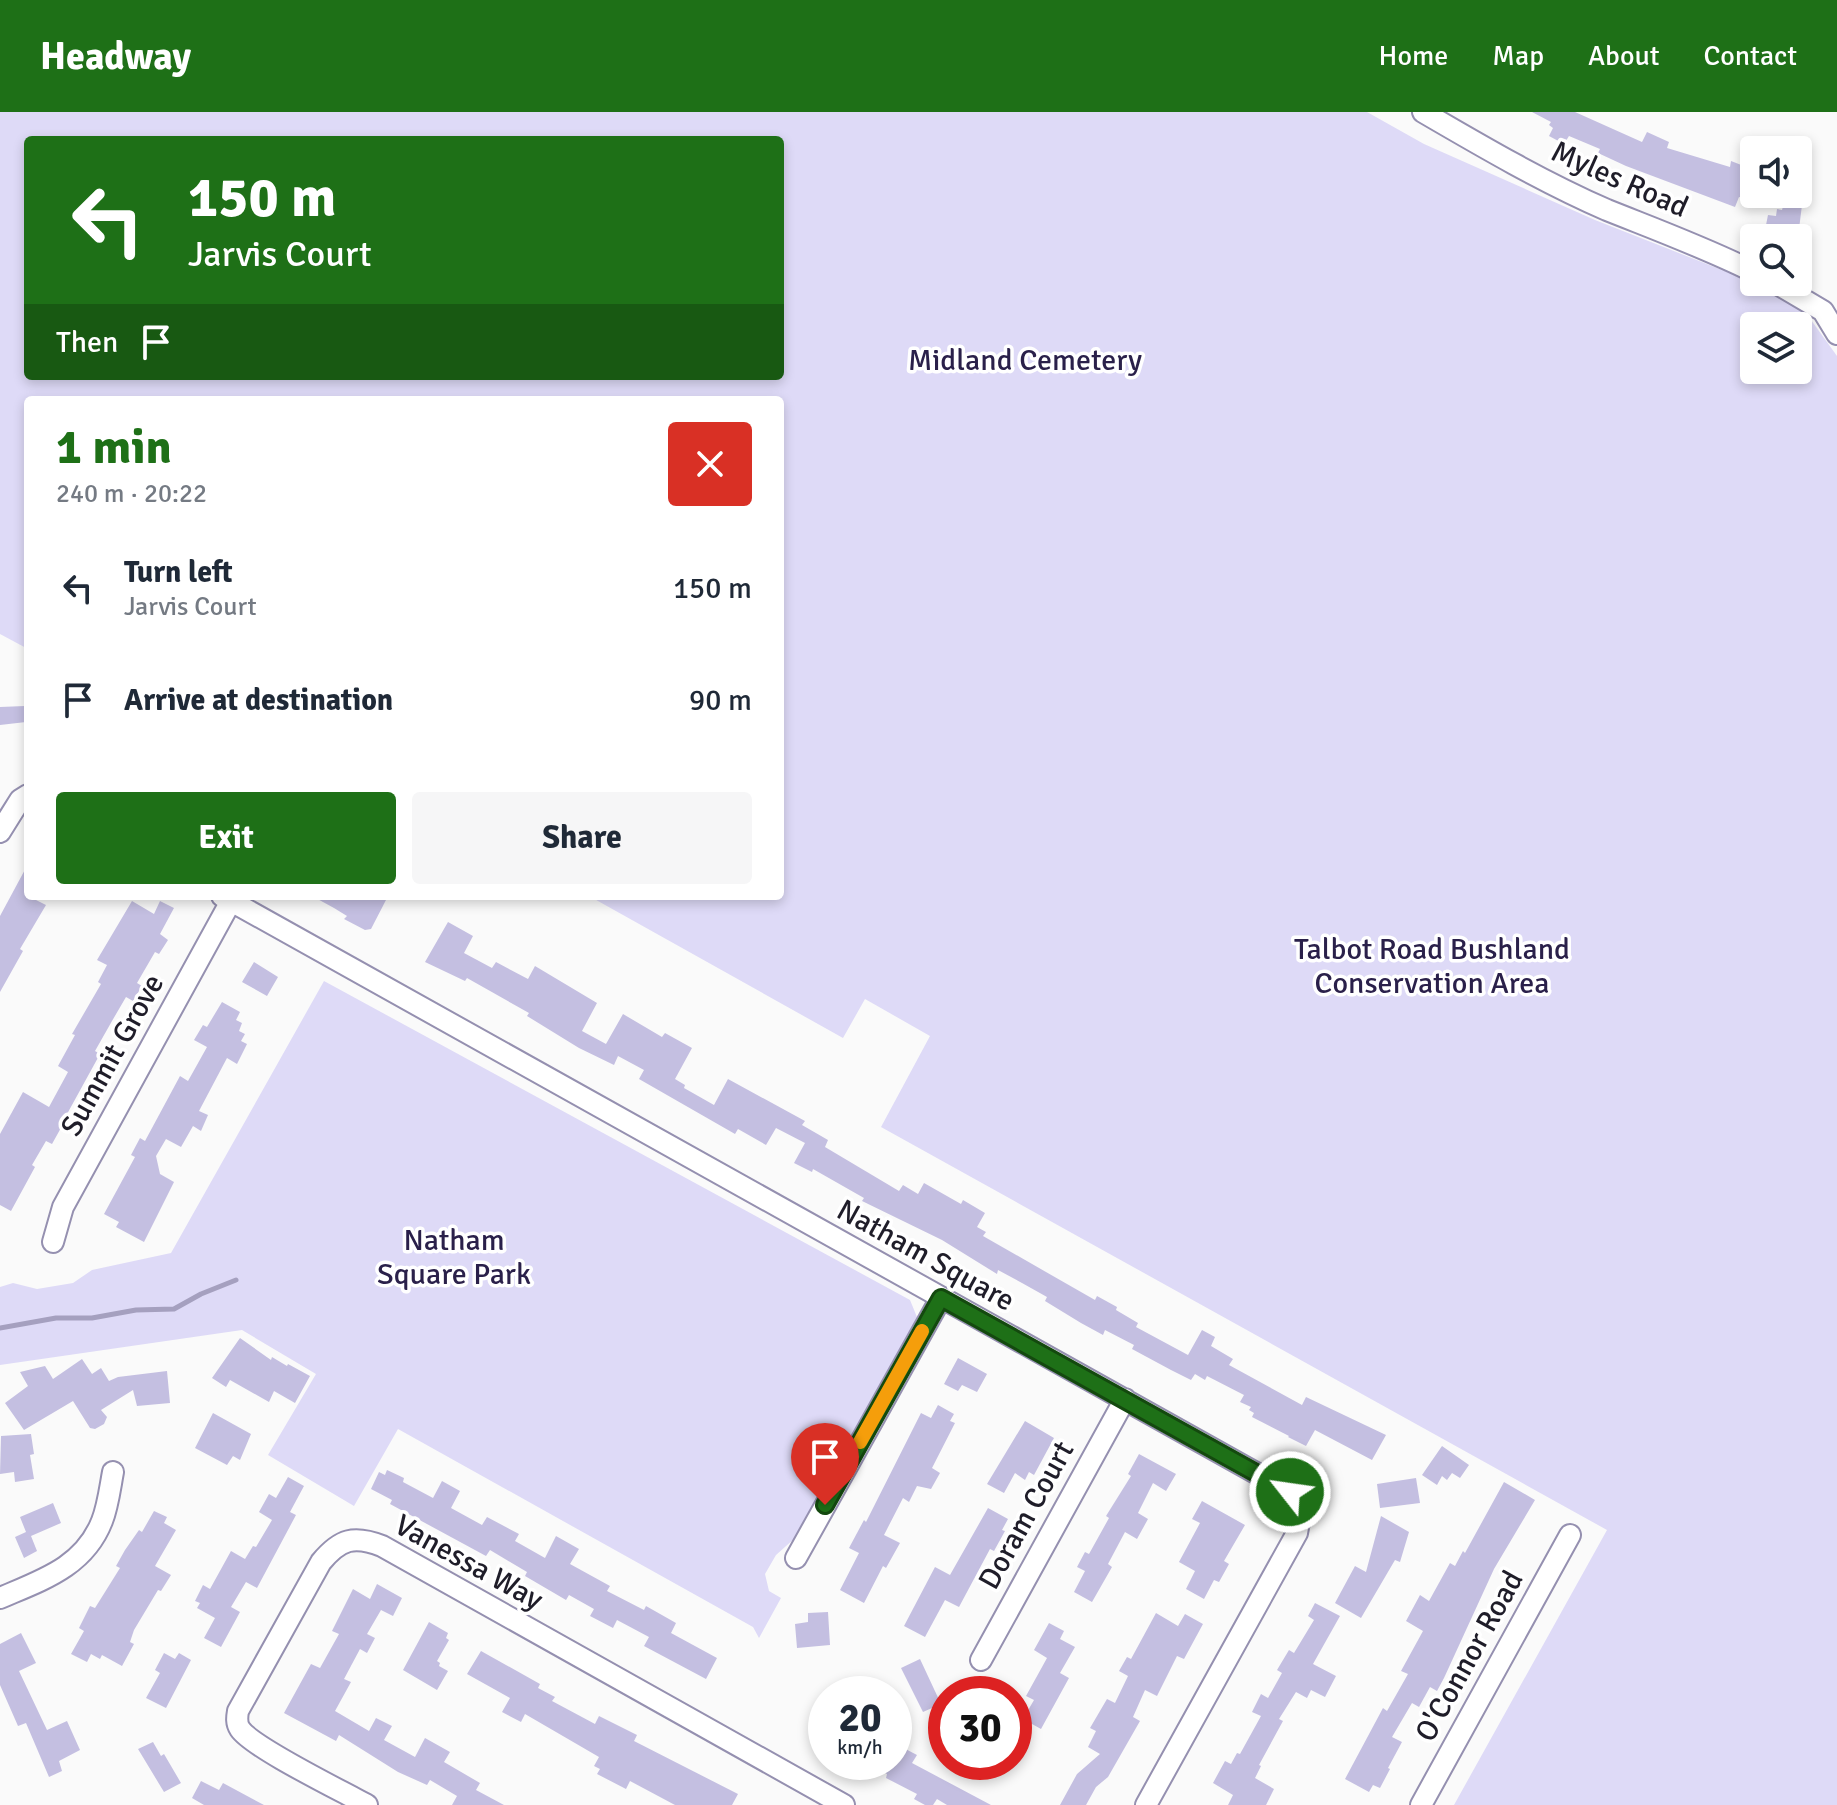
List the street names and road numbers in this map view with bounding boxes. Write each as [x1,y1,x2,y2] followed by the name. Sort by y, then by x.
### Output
[1546,133,1694,226] street label: Myles Road
[53,968,172,1143] street label: Summit Grove
[830,1191,1021,1319] street label: Natham Square
[971,1435,1082,1596] street label: Doram Court
[388,1507,549,1618] street label: Vanessa Way
[1407,1564,1532,1748] street label: O'Connor Road

